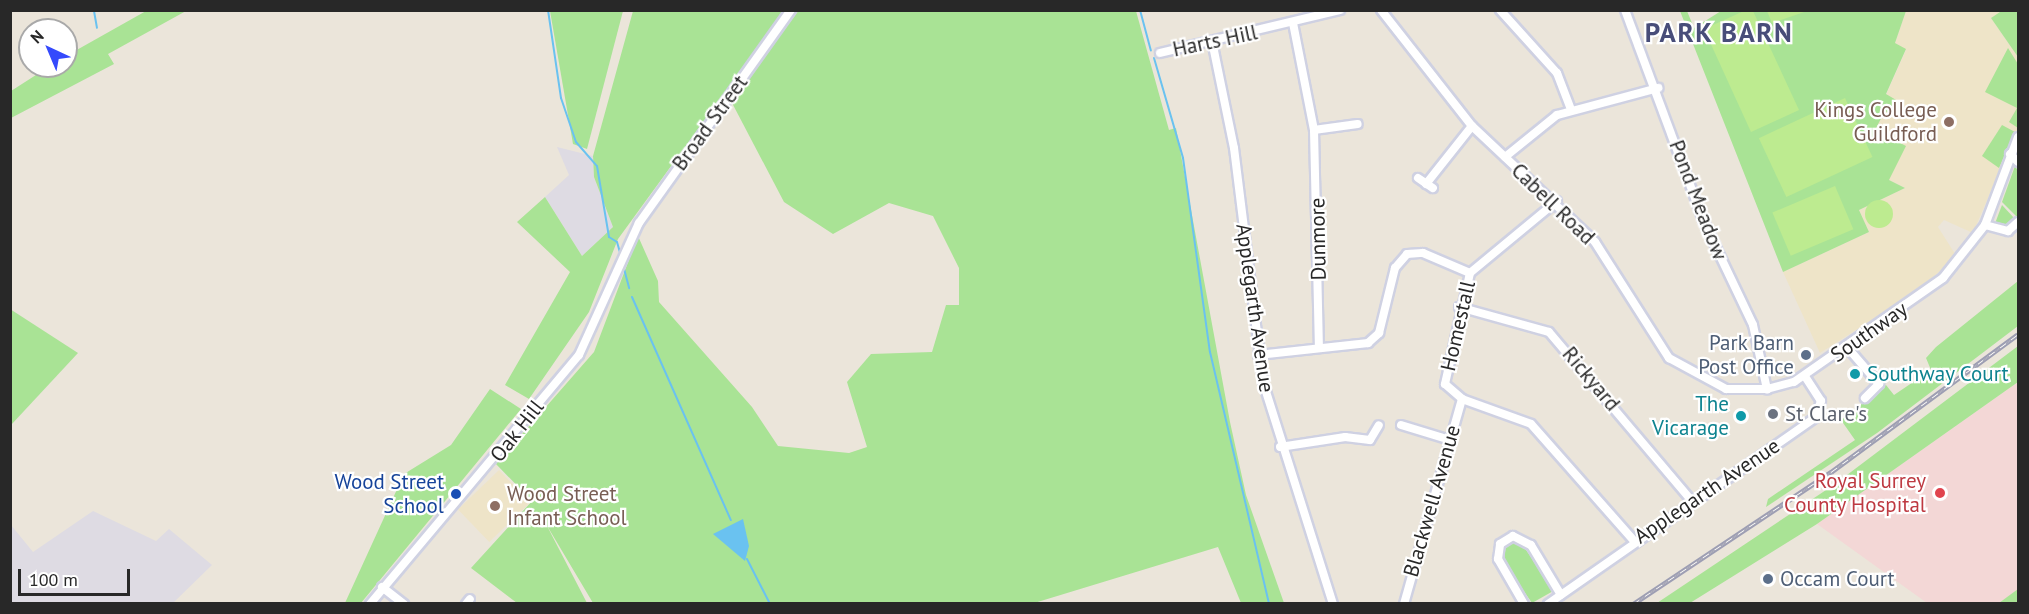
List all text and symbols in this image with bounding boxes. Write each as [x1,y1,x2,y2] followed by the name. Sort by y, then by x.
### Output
[1644,17,1794,49] district label: PARK BARN
[18,18,78,78] north arrow
[1170,20,1260,62] street label: Harts Hill
[26,26,48,47] text: N
[667,70,753,176] street label: Broad Street
[1814,97,1937,147] place label: Kings College Guildford
[1942,115,1956,129] marker: Kings College Guildford
[1664,137,1732,263] street label: Pond Meadow
[1506,158,1600,250] street label: Cabell Road
[1305,197,1331,281] street label: Dunmore
[1231,222,1279,394] street label: Applegarth Avenue
[1435,278,1481,374] street label: Homestall
[1826,296,1912,368] street label: Southway
[1698,330,1794,380] place label: Park Barn Post Office
[1557,342,1625,416] street label: Rickyard
[1799,348,1813,362] marker: Park Barn Post Office
[1867,361,2009,387] place label: Southway Court
[1848,367,1862,381] marker: Southway Court
[1652,391,1729,441] place label: The Vicarage
[485,395,549,467] street label: Oak Hill
[1785,401,1867,427] place label: St Clare's
[1766,407,1780,421] marker: St Clare's
[1734,409,1748,423] marker: The Vicarage
[1398,422,1466,580] street label: Blackwell Avenue
[1629,433,1785,549] street label: Applegarth Avenue
[1783,468,1926,518] place label: Royal Surrey County Hospital
[334,469,444,519] place label: Wood Street School
[507,481,627,531] place label: Wood Street Infant School
[1931,484,1949,502] marker: Royal Surrey County Hospital
[449,487,463,501] marker: Wood Street School
[488,499,502,513] marker: Wood Street Infant School
[21,557,134,595] scale bar
[1780,566,1895,592] place label: Occam Court
[29,568,78,591] text: 100 m
[1761,572,1775,586] marker: Occam Court

